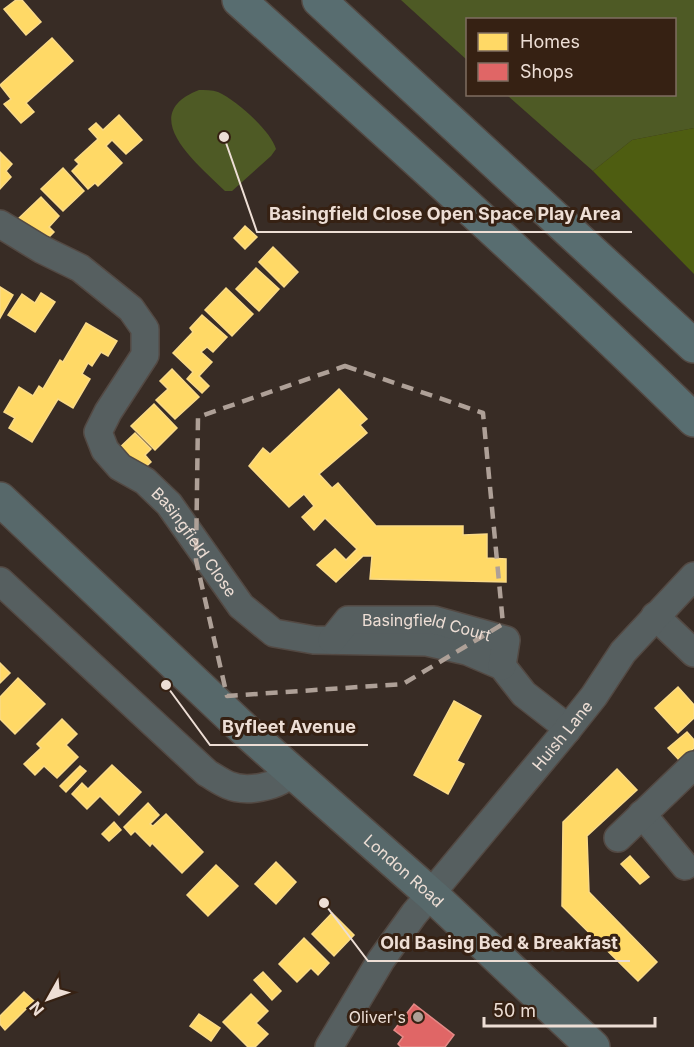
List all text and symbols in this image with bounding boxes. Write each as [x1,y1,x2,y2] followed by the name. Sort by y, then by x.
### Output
[466,18,676,96] legend
[520,31,580,52] text: Homes
[520,61,574,82] text: Shops
[257,196,632,232] callout: Basingfield Close Open Space Play Area
[269,203,621,224] text: Basingfield Close Open Space Play Area
[148,483,241,601] street label: Basingfield Close
[362,610,493,645] street label: Basingfield Court
[528,696,597,774] street label: Huish Lane
[210,709,368,745] callout: Byfleet Avenue
[222,716,356,737] text: Byfleet Avenue
[360,830,448,911] street label: London Road
[368,925,630,961] callout: Old Basing Bed & Breakfast
[380,932,618,953] text: Old Basing Bed & Breakfast
[18,969,78,1029] north arrow
[484,990,655,1028] scale bar
[25,998,48,1020] text: N
[493,1000,536,1021] text: 50 m
[349,1007,406,1027] place label: Oliver's
[411,1010,425,1024] marker: Oliver's

